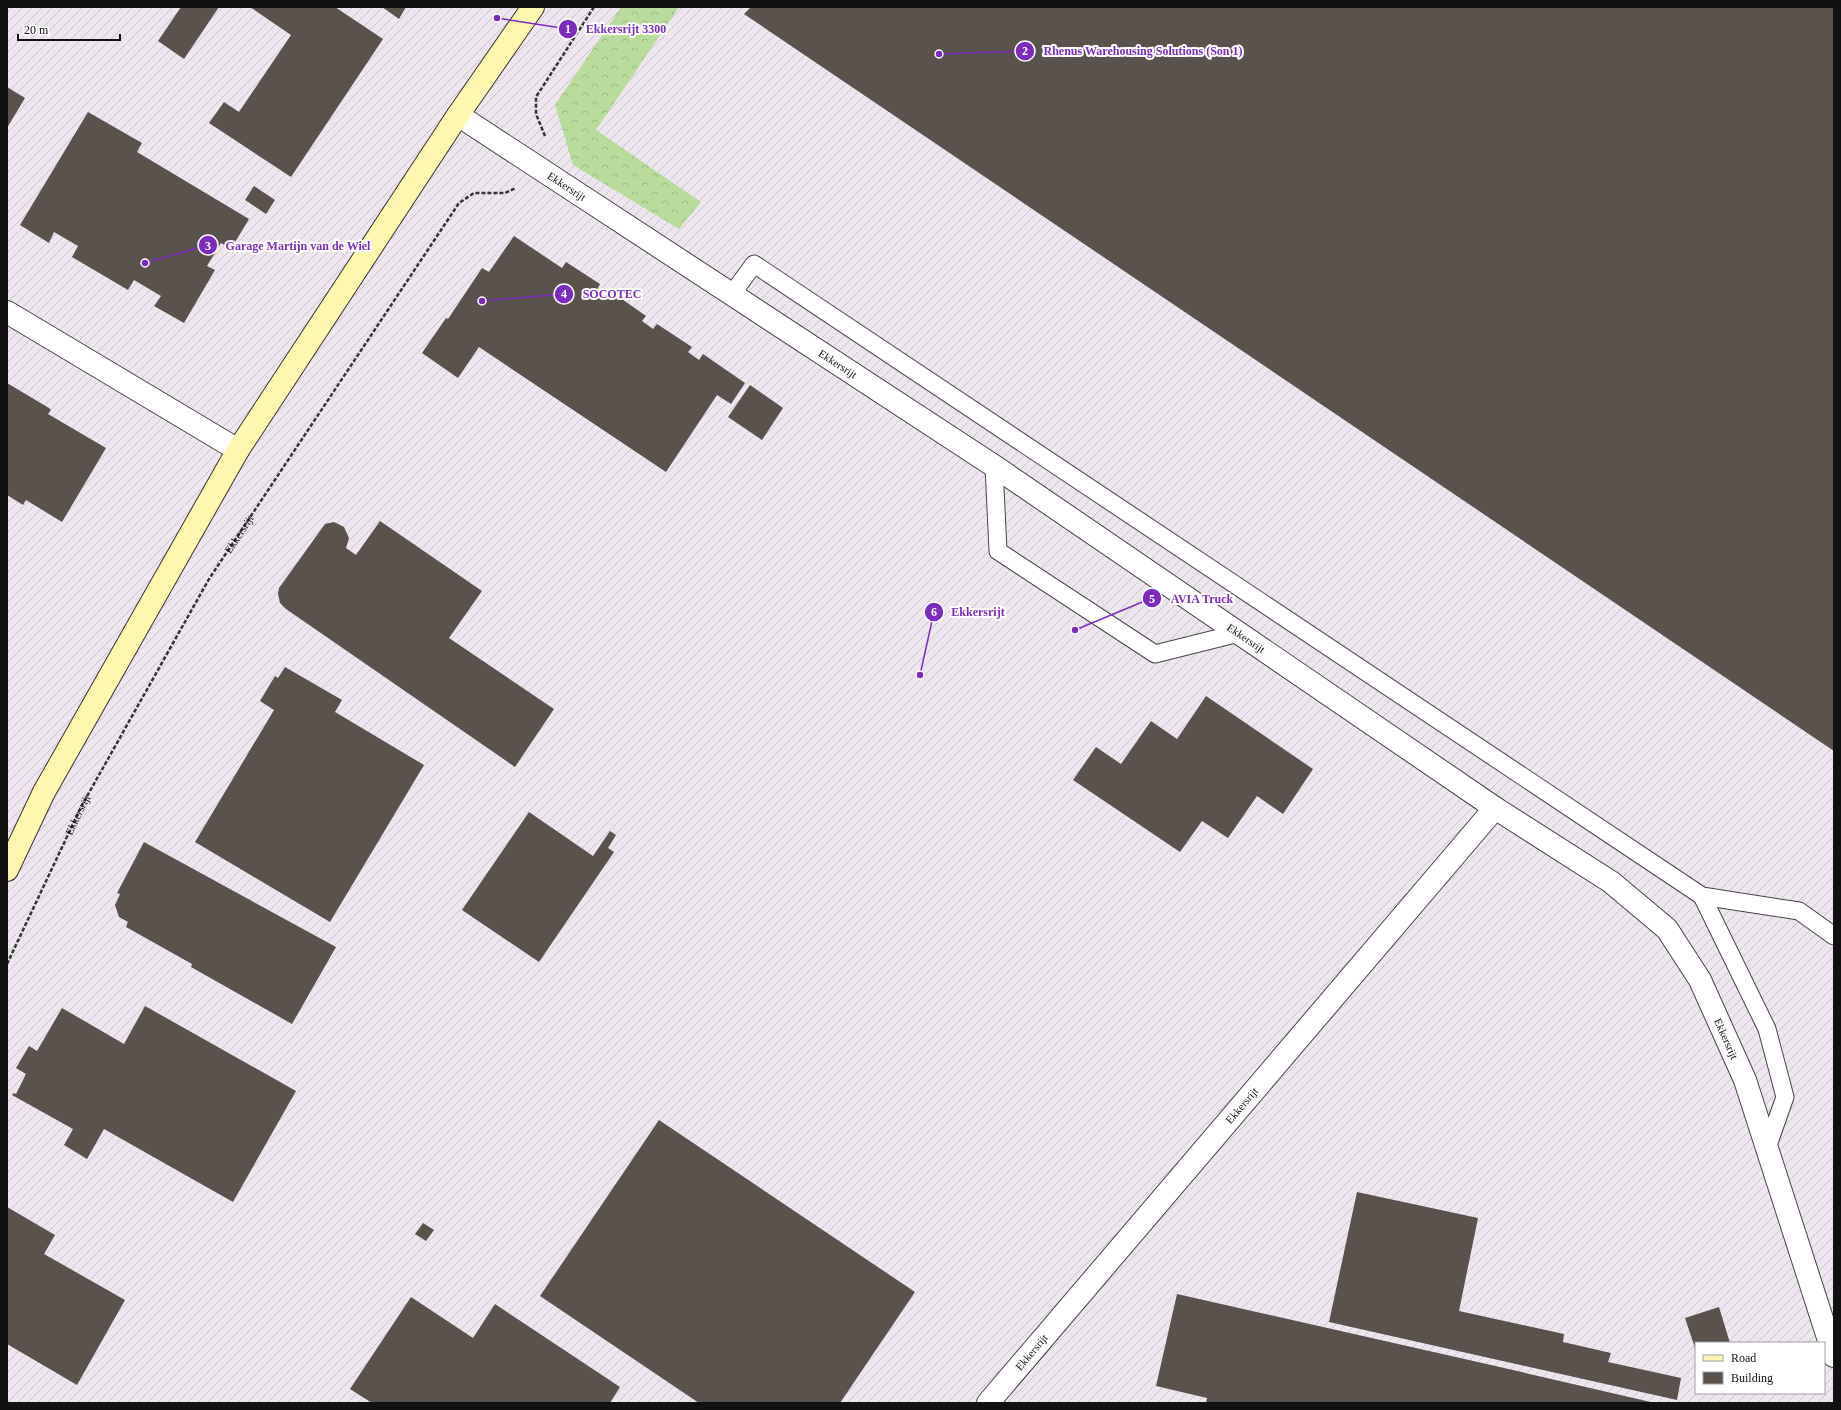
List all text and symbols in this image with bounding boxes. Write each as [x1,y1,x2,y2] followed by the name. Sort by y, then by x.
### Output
[18,16,120,42] scale bar
[558,17,675,41] callout: Ekkersrijt 3300
[565,22,571,36] text: 1
[586,22,666,36] text: Ekkersrijt 3300
[24,23,49,37] text: 20 m
[1015,39,1250,63] callout: Rhenus Warehousing Solutions (Son 1)
[1022,44,1028,58] text: 2
[1044,44,1242,58] text: Rhenus Warehousing Solutions (Son 1)
[545,169,588,203] street label: Ekkersrijt
[198,233,379,257] callout: Garage Martijn van de Wiel
[205,239,211,253] text: 3
[226,239,371,253] text: Garage Martijn van de Wiel
[554,282,649,306] callout: SOCOTEC
[561,287,567,301] text: 4
[583,287,641,301] text: SOCOTEC
[816,347,859,381] street label: Ekkersrijt
[222,513,256,555] street label: Ekkersrijt
[1142,586,1242,610] callout: AVIA Truck
[1149,592,1155,606] text: 5
[1171,592,1234,606] text: AVIA Truck
[924,600,1013,624] callout: Ekkersrijt
[931,605,937,619] text: 6
[951,605,1005,619] text: Ekkersrijt
[1225,621,1267,655] street label: Ekkersrijt
[63,793,93,837] street label: Ekkersrijt
[1712,1016,1741,1061] street label: Ekkersrijt
[1223,1085,1260,1126] street label: Ekkersrijt
[1013,1332,1050,1372] street label: Ekkersrijt
[1695,1342,1825,1394] legend
[1731,1351,1756,1365] text: Road
[1731,1371,1773,1385] text: Building

